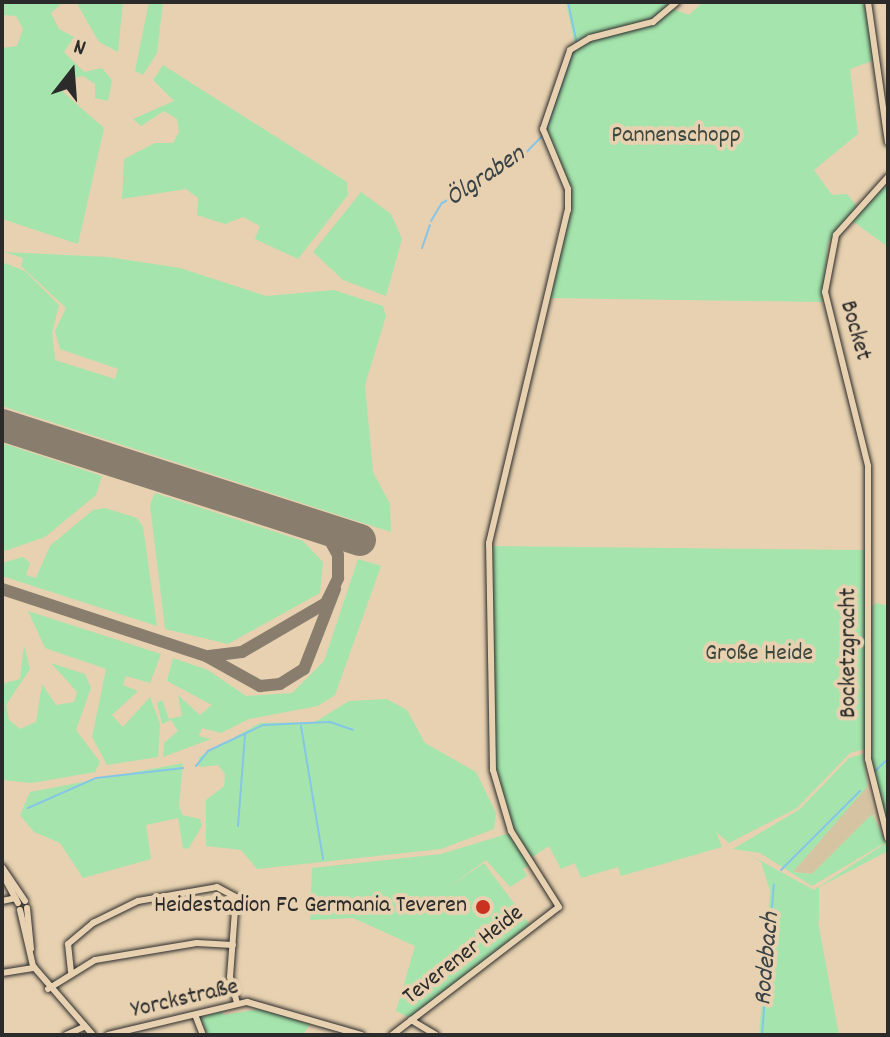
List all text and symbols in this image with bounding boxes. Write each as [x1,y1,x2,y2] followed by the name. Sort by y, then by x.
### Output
[32,32,112,112] north arrow
[69,32,89,65] text: N
[611,123,741,151] park label: Pannenschopp
[441,139,531,215] water label: Ölgraben
[832,298,876,364] street label: Bocket
[836,588,864,718] street label: Bocketzgracht
[705,641,813,669] park label: Große Heide
[154,893,467,921] place label: Heidestadion FC Germania Teveren
[474,898,492,916] marker: Heidestadion FC Germania Teveren
[398,900,530,1012] street label: Teverener Heide
[748,911,788,1007] water label: Rodebach
[129,974,241,1026] street label: Yorckstraße

